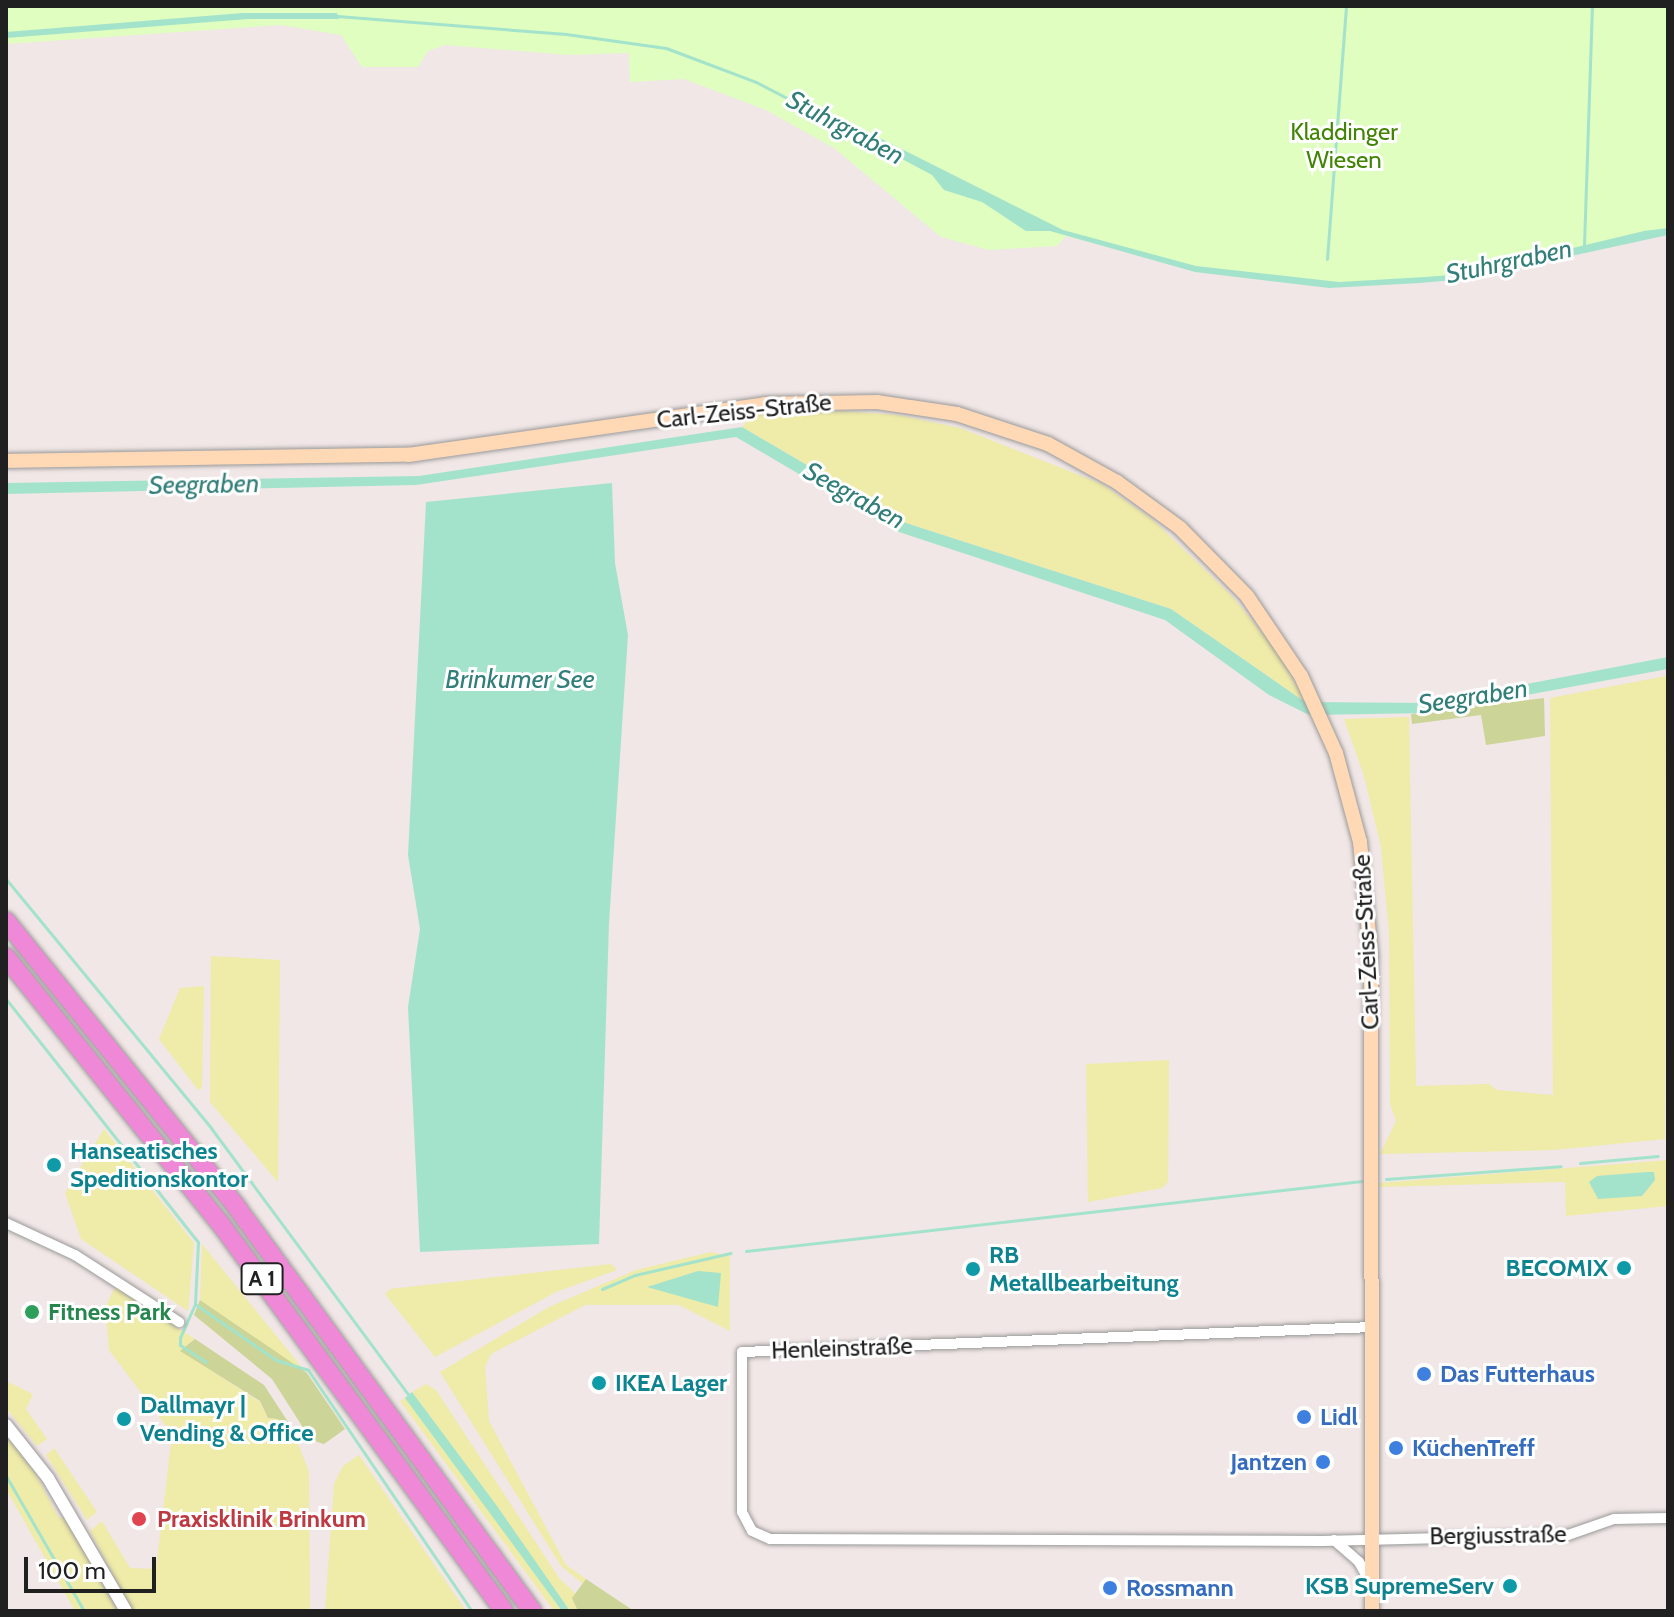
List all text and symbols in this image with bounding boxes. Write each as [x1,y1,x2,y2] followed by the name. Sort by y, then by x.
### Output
[781,84,909,172] water label: Stuhrgraben
[1290,118,1398,174] park label: Kladdinger Wiesen
[1443,233,1575,291] water label: Stuhrgraben
[655,388,833,434] street label: Carl-Zeiss-Straße
[798,456,910,536] water label: Seegraben
[149,468,259,502] water label: Seegraben
[445,664,595,696] water label: Brinkumer See
[1416,673,1530,721] water label: Seegraben
[1347,854,1385,1030] street label: Carl-Zeiss-Straße
[70,1137,248,1193] place label: Hanseatisches Speditionskontor
[45,1156,63,1174] marker: Hanseatisches Speditionskontor
[989,1241,1178,1297] place label: RB Metallbearbeitung
[1505,1254,1608,1282] place label: BECOMIX
[1615,1259,1633,1277] marker: BECOMIX
[964,1260,982,1278] marker: RB Metallbearbeitung
[240,1261,284,1297] road number: A 1
[48,1298,171,1326] place label: Fitness Park
[23,1303,41,1321] marker: Fitness Park
[771,1331,913,1365] street label: Henleinstraße
[1440,1360,1595,1388] place label: Das Futterhaus
[1415,1365,1433,1383] marker: Das Futterhaus
[615,1369,727,1397] place label: IKEA Lager
[590,1374,608,1392] marker: IKEA Lager
[140,1391,313,1447] place label: Dallmayr | Vending & Office
[1320,1403,1358,1431] place label: Lidl
[1295,1408,1313,1426] marker: Lidl
[115,1410,133,1428] marker: Dallmayr | Vending & Office
[1412,1434,1535,1462] place label: KüchenTreff
[1387,1439,1405,1457] marker: KüchenTreff
[1230,1448,1307,1476] place label: Jantzen
[1314,1453,1332,1471] marker: Jantzen
[157,1505,366,1533] place label: Praxisklinik Brinkum
[128,1508,150,1530] marker: Praxisklinik Brinkum
[1429,1519,1567,1551] street label: Bergiusstraße
[28,1541,160,1591] scale bar
[38,1556,106,1585] text: 100 m
[1305,1572,1494,1600] place label: KSB SupremeServ
[1126,1574,1234,1602] place label: Rossmann
[1501,1577,1519,1595] marker: KSB SupremeServ
[1101,1579,1119,1597] marker: Rossmann

